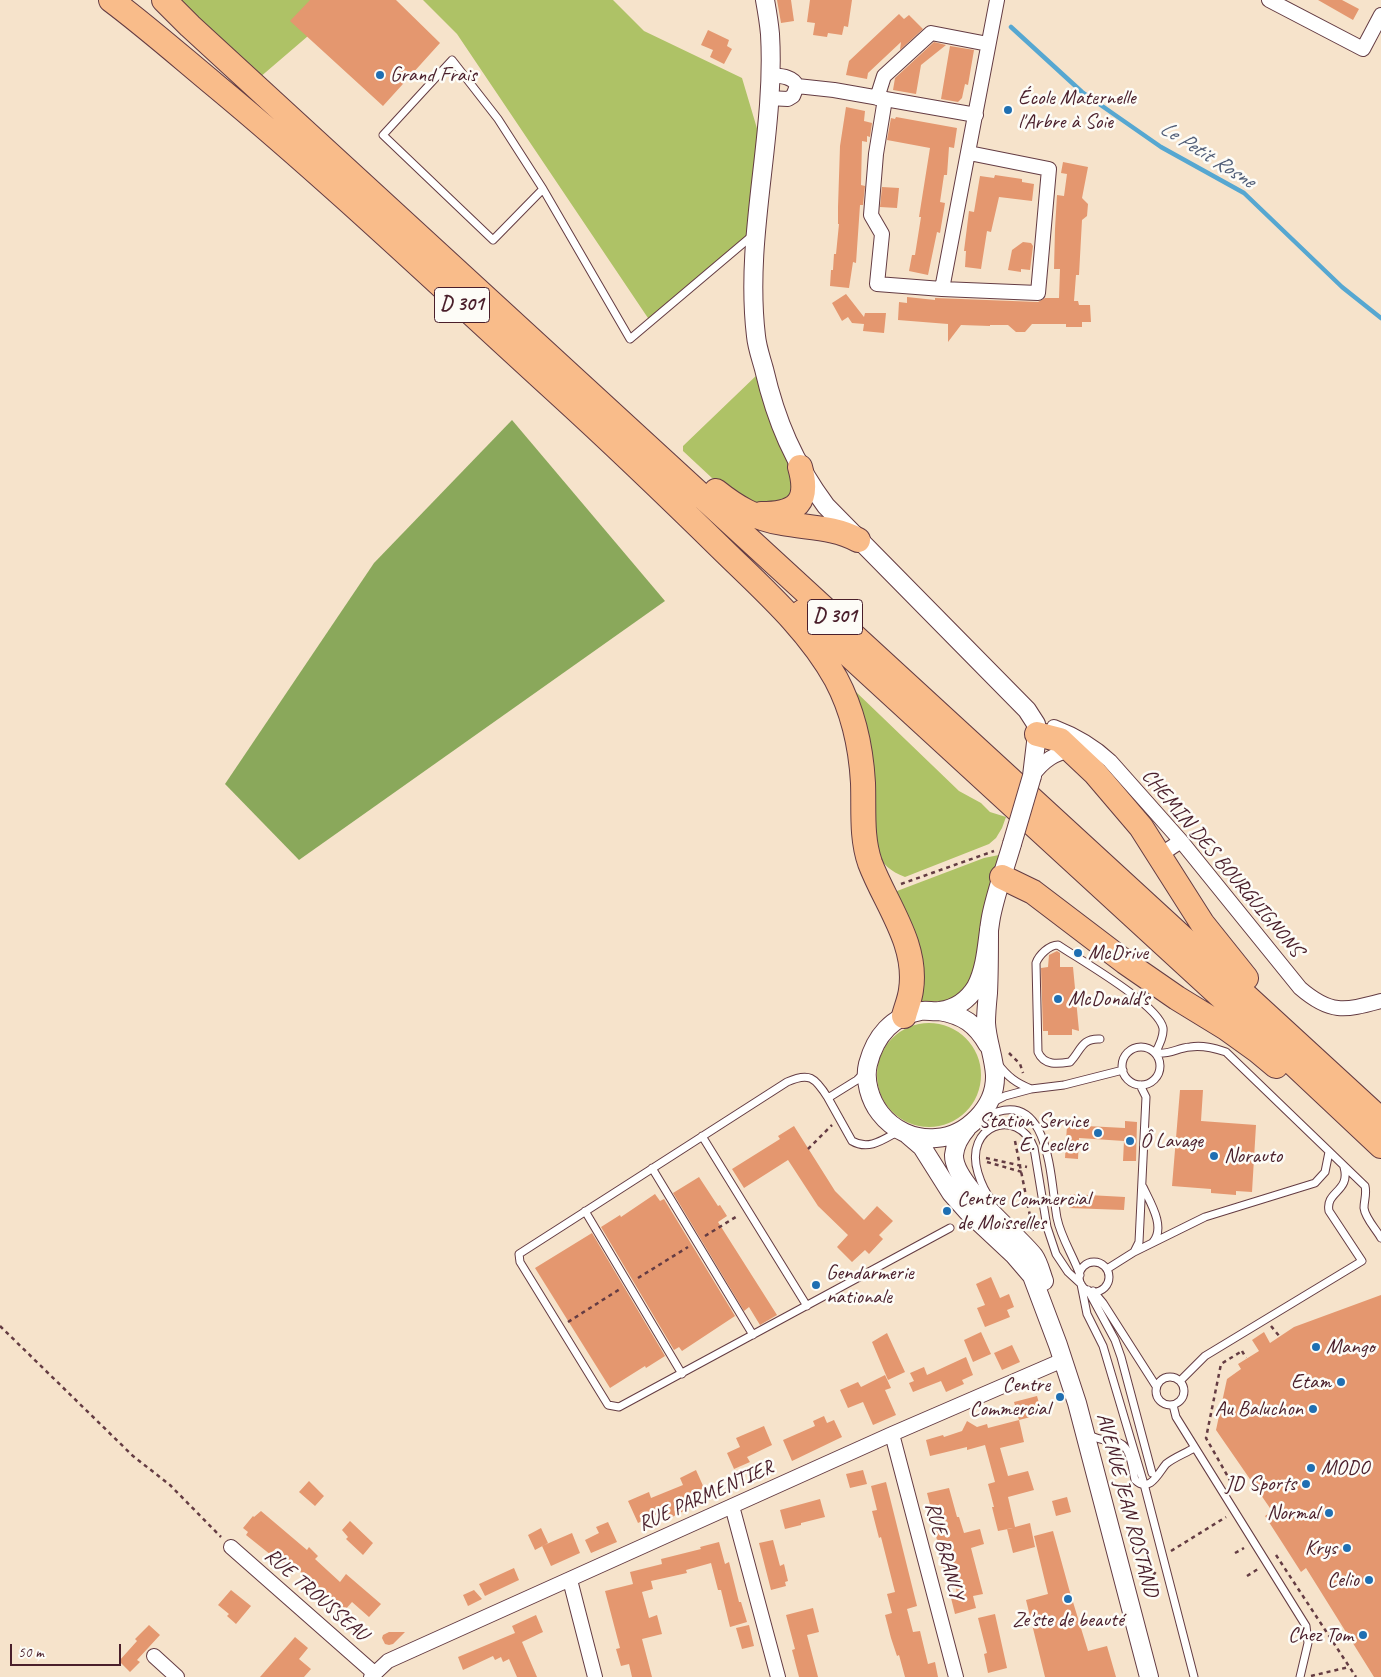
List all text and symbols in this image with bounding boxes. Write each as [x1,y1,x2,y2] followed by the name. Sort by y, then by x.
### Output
[390,62,477,88] place label: Grand Frais
[374,69,386,81] marker: Grand Frais
[1018,85,1136,135] place label: École Maternelle l'Arbre à Soie
[1002,104,1014,116] marker: École Maternelle l'Arbre à Soie
[1155,116,1259,194] water label: Le Petit Rosne
[434,288,490,322] road number: D 301
[808,600,862,634] road number: D 301
[1136,764,1308,962] street label: CHEMIN DES BOURGUIGNONS
[1088,940,1148,966] place label: McDrive
[1072,947,1084,959] marker: McDrive
[1068,986,1149,1012] place label: McDonald's
[1052,993,1064,1005] marker: McDonald's
[979,1108,1088,1158] place label: Station Service E. Leclerc
[1092,1127,1104,1139] marker: Station Service E. Leclerc
[1140,1128,1203,1154] place label: Ô Lavage
[1124,1135,1136,1147] marker: Ô Lavage
[1224,1143,1282,1169] place label: Norauto
[1208,1150,1220,1162] marker: Norauto
[957,1186,1090,1236] place label: Centre Commercial de Moisselles
[941,1205,953,1217] marker: Centre Commercial de Moisselles
[826,1260,914,1310] place label: Gendarmerie nationale
[810,1279,822,1291] marker: Gendarmerie nationale
[1326,1334,1375,1360] place label: Mango
[1310,1341,1322,1353] marker: Mango
[1291,1369,1331,1395] place label: Etam
[970,1372,1050,1422] place label: Centre Commercial
[1335,1376,1347,1388] marker: Etam
[1054,1391,1066,1403] marker: Centre Commercial
[1215,1396,1303,1422] place label: Au Baluchon
[1307,1403,1319,1415] marker: Au Baluchon
[1090,1410,1164,1600] street label: AVENUE JEAN ROSTAND
[634,1455,778,1537] street label: RUE PARMENTIER
[1321,1455,1369,1481] place label: MODO
[1305,1462,1317,1474] marker: MODO
[1225,1471,1296,1497] place label: JD Sports
[1300,1478,1312,1490] marker: JD Sports
[919,1500,969,1602] street label: RUE BRANLY
[1267,1500,1319,1526] place label: Normal
[1323,1507,1335,1519] marker: Normal
[1305,1535,1337,1561] place label: Krys
[1341,1542,1353,1554] marker: Krys
[259,1543,373,1647] street label: RUE TROUSSEAU
[1327,1567,1359,1593] place label: Celio
[1363,1574,1375,1586] marker: Celio
[1062,1593,1074,1605] marker: Ze'ste de beauté
[1012,1607,1124,1633] place label: Ze'ste de beauté
[1288,1622,1353,1648] place label: Chez Tom
[1357,1629,1369,1641] marker: Chez Tom
[12,1634,124,1666] scale bar
[18,1643,44,1662] text: 50 m

